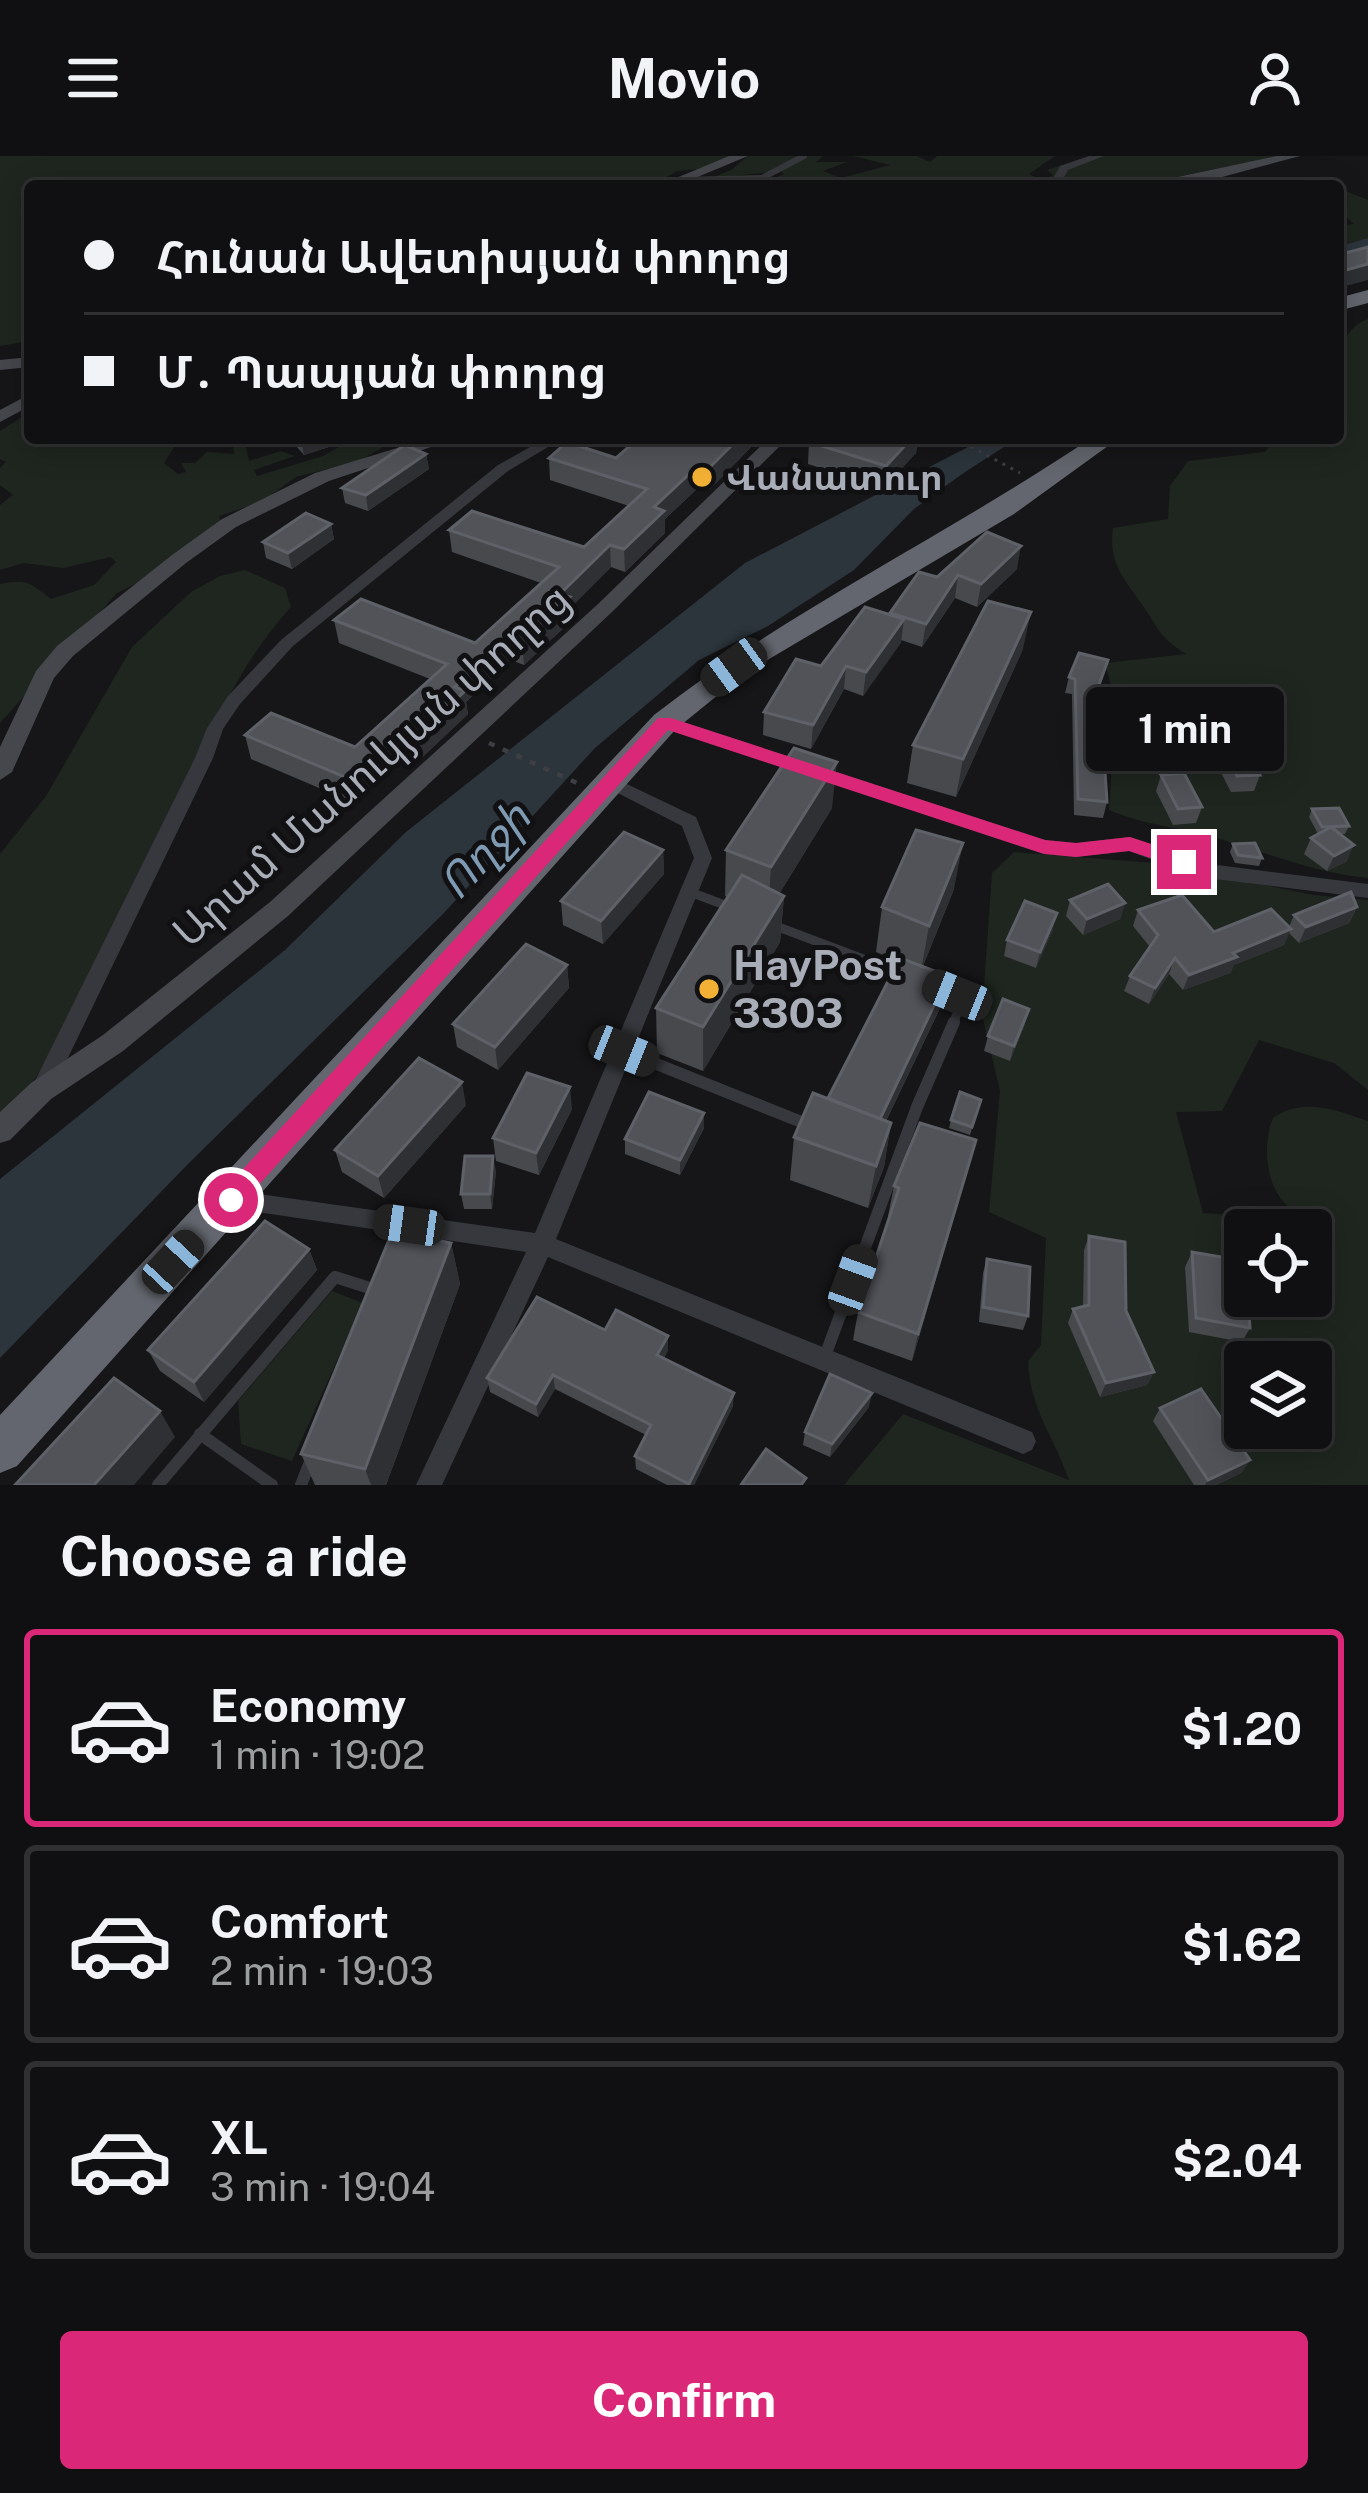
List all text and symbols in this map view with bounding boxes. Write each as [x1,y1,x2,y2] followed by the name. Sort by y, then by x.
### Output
[60,45,126,111] icon: menu
[1242,45,1308,111] icon: person
[608,47,760,110] text: Movio
[156,230,791,283] text: Հունան Ավետիսյան փողոց
[156,345,607,398] text: Մ․ Պապյան փողոց
[726,456,943,498] place label: Վանատուր
[689,464,715,490] marker: Վանատուր
[162,573,580,957] street label: Արամ Մանուկյան փողոց
[694,631,774,703] car
[1085,688,1283,772] callout: 1 min
[1138,706,1232,752] text: 1 min
[427,790,542,909] water label: Ողջի
[1157,835,1211,889] route end
[733,940,902,1037] place label: HayPost 3303
[917,965,997,1025] car
[696,976,722,1002] marker: HayPost 3303
[584,1021,664,1081] car
[204,1173,258,1227] route start
[371,1202,447,1248] car
[1224,1209,1332,1449] map controls
[1224,1209,1332,1317] button: locate
[135,1223,211,1301] car
[824,1240,882,1320] car
[1224,1341,1332,1449] button: layers
[60,1525,408,1588] text: Choose a ride
[66,1674,174,1782] icon: car
[210,1679,406,1732] text: Economy
[1182,1702,1302,1755] text: $1.20
[210,1732,425,1778] text: 1 min · 19:02
[66,1890,174,1998] icon: car
[210,1895,389,1948] text: Comfort
[1182,1918,1302,1971] text: $1.62
[210,1948,434,1994] text: 2 min · 19:03
[66,2106,174,2214] icon: car
[210,2111,268,2164] text: XL
[1172,2134,1302,2187] text: $2.04
[210,2164,435,2210] text: 3 min · 19:04
[60,2331,1308,2469] button: Confirm

